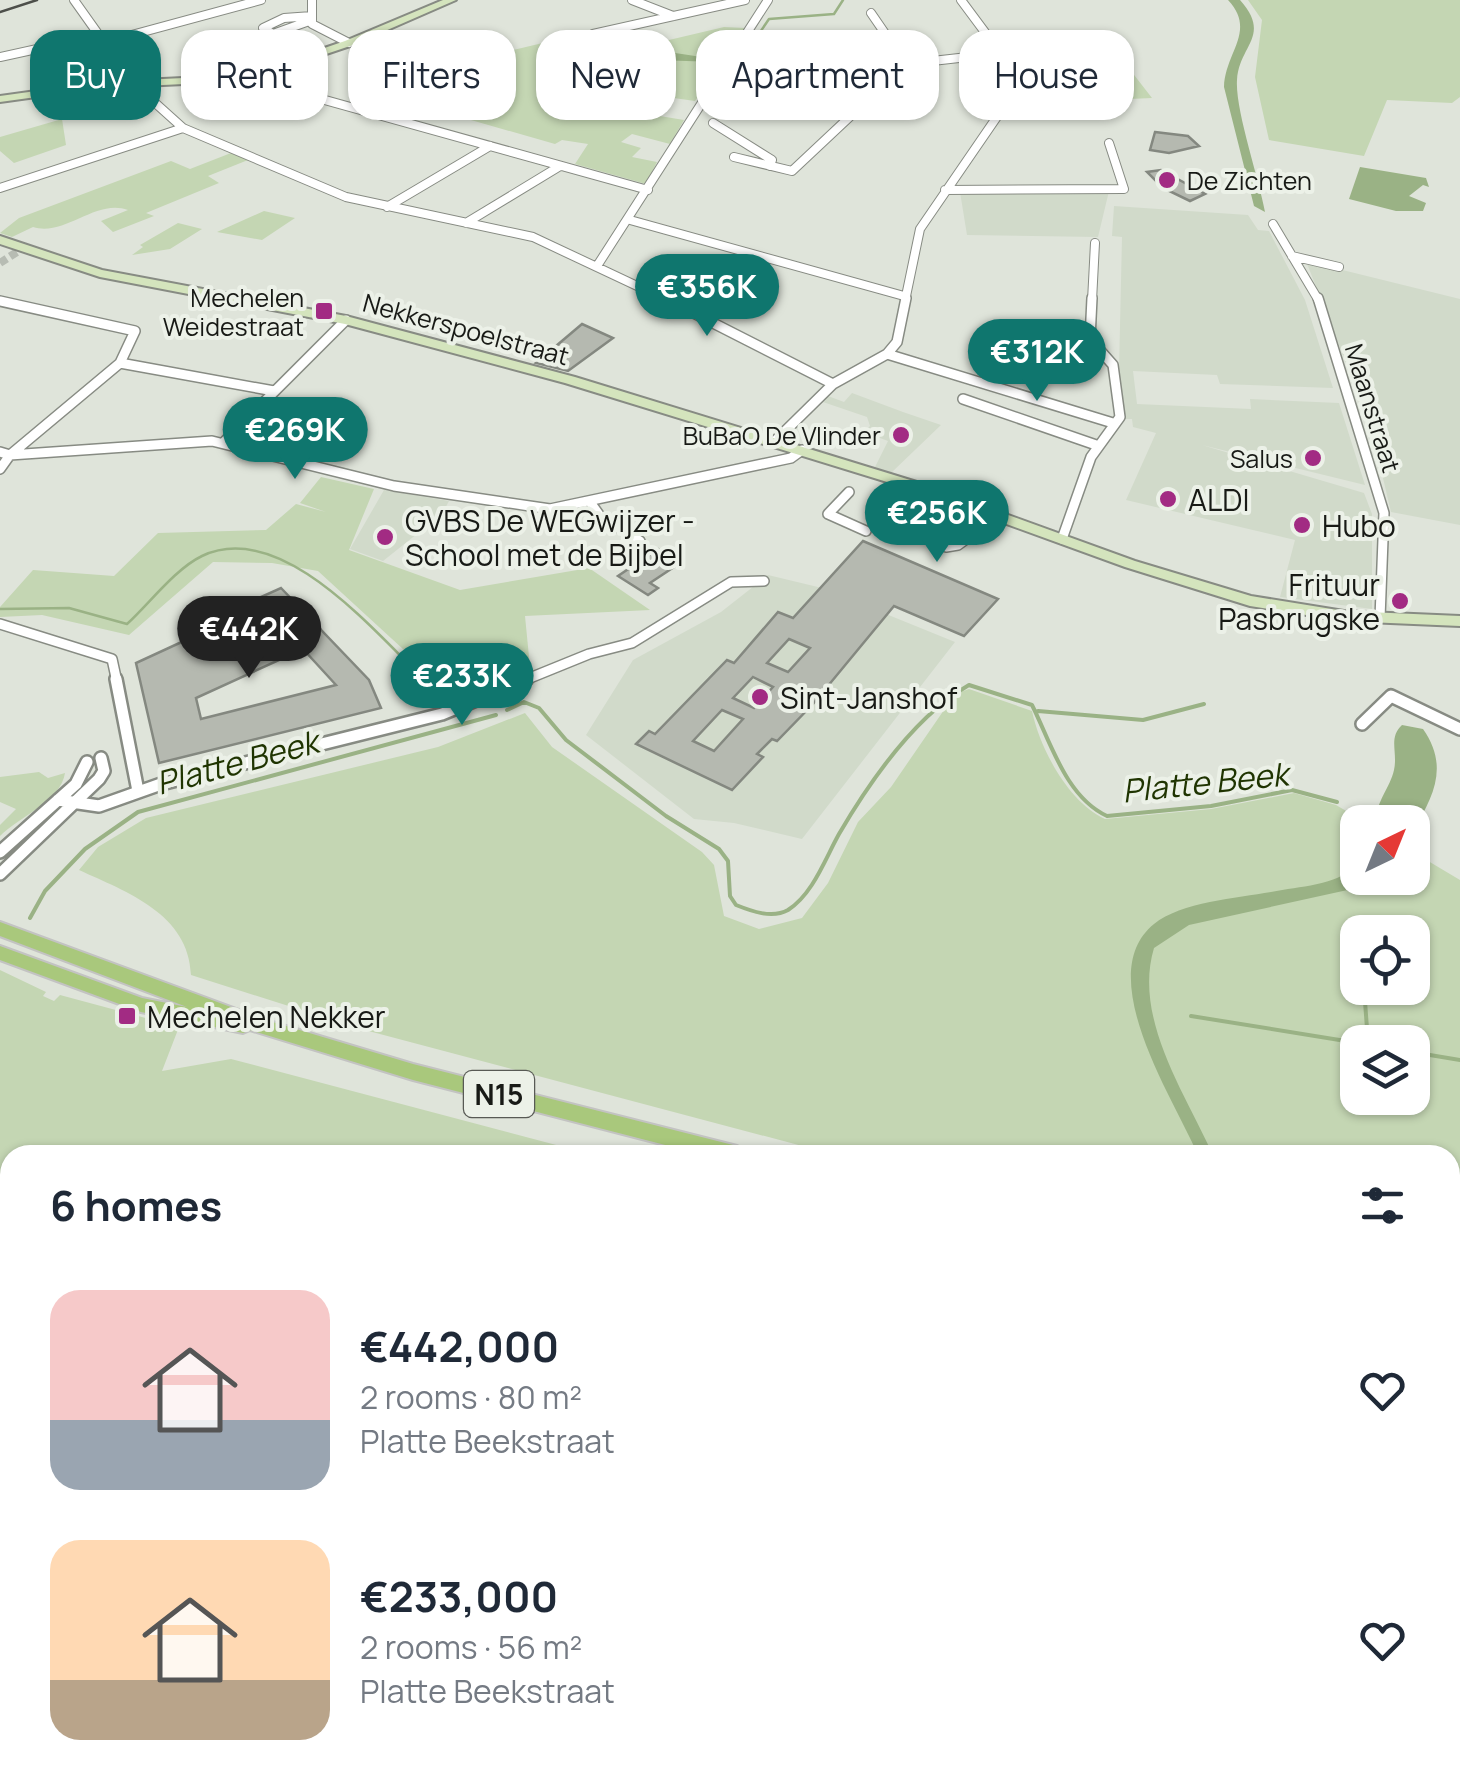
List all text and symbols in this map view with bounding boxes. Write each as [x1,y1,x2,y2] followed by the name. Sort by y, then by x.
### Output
[30,30,161,120] chip: Buy
[181,30,328,120] chip: Rent
[348,30,516,120] chip: Filters
[536,30,676,120] chip: New
[696,30,939,120] chip: Apartment
[959,30,1134,120] chip: House
[1187,163,1312,198] place label: De Zichten
[1156,169,1178,191] marker: De Zichten
[637,254,777,339] pin: €356K
[657,264,757,308] text: €356K
[163,280,304,344] place label: Mechelen Weidestraat
[359,285,573,373] street label: Nekkerspoelstraat
[313,300,335,322] marker: Mechelen Weidestraat
[967,319,1107,404] pin: €312K
[990,329,1084,373] text: €312K
[1337,339,1409,477] street label: Maanstraat
[225,397,365,482] pin: €269K
[245,407,345,451] text: €269K
[683,418,881,453] place label: BuBaO De Vlinder
[890,424,912,446] marker: BuBaO De Vlinder
[1230,441,1293,476] place label: Salus
[1302,447,1324,469] marker: Salus
[1188,479,1249,520] place label: ALDI
[867,480,1007,565] pin: €256K
[1157,488,1179,510] marker: ALDI
[887,490,987,534] text: €256K
[405,500,695,575] place label: GVBS De WEGwijzer - School met de Bijbel
[1322,505,1396,546] place label: Hubo
[1291,514,1313,536] marker: Hubo
[374,526,396,548] marker: GVBS De WEGwijzer - School met de Bijbel
[1218,564,1380,639] place label: Frituur Pasbrugske
[1389,590,1411,612] marker: Frituur Pasbrugske
[179,596,319,681] pin: €442K
[199,606,299,650] text: €442K
[392,643,532,728] pin: €233K
[413,653,511,697] text: €233K
[780,677,958,718] place label: Sint-Janshof
[749,686,771,708] marker: Sint-Janshof
[151,718,327,805] water label: Platte Beek
[1120,751,1294,813] water label: Platte Beek
[1340,805,1430,895] north arrow
[1340,805,1430,1115] map controls
[1340,915,1430,1005] button: locate
[147,996,386,1037] place label: Mechelen Nekker
[116,1005,138,1027] marker: Mechelen Nekker
[1340,1025,1430,1115] button: layers
[464,1071,534,1117] road number: N15
[50,1176,222,1234] text: 6 homes
[1355,1178,1410,1233] icon: filters
[360,1317,559,1375] text: €442,000
[130,1330,250,1450] icon: home
[1355,1363,1410,1418] icon: heart
[360,1375,582,1419] text: 2 rooms · 80 m²
[360,1419,615,1463] text: Platte Beekstraat
[360,1567,558,1625] text: €233,000
[130,1580,250,1700] icon: home
[1355,1613,1410,1668] icon: heart
[360,1625,582,1669] text: 2 rooms · 56 m²
[360,1669,615,1713] text: Platte Beekstraat

